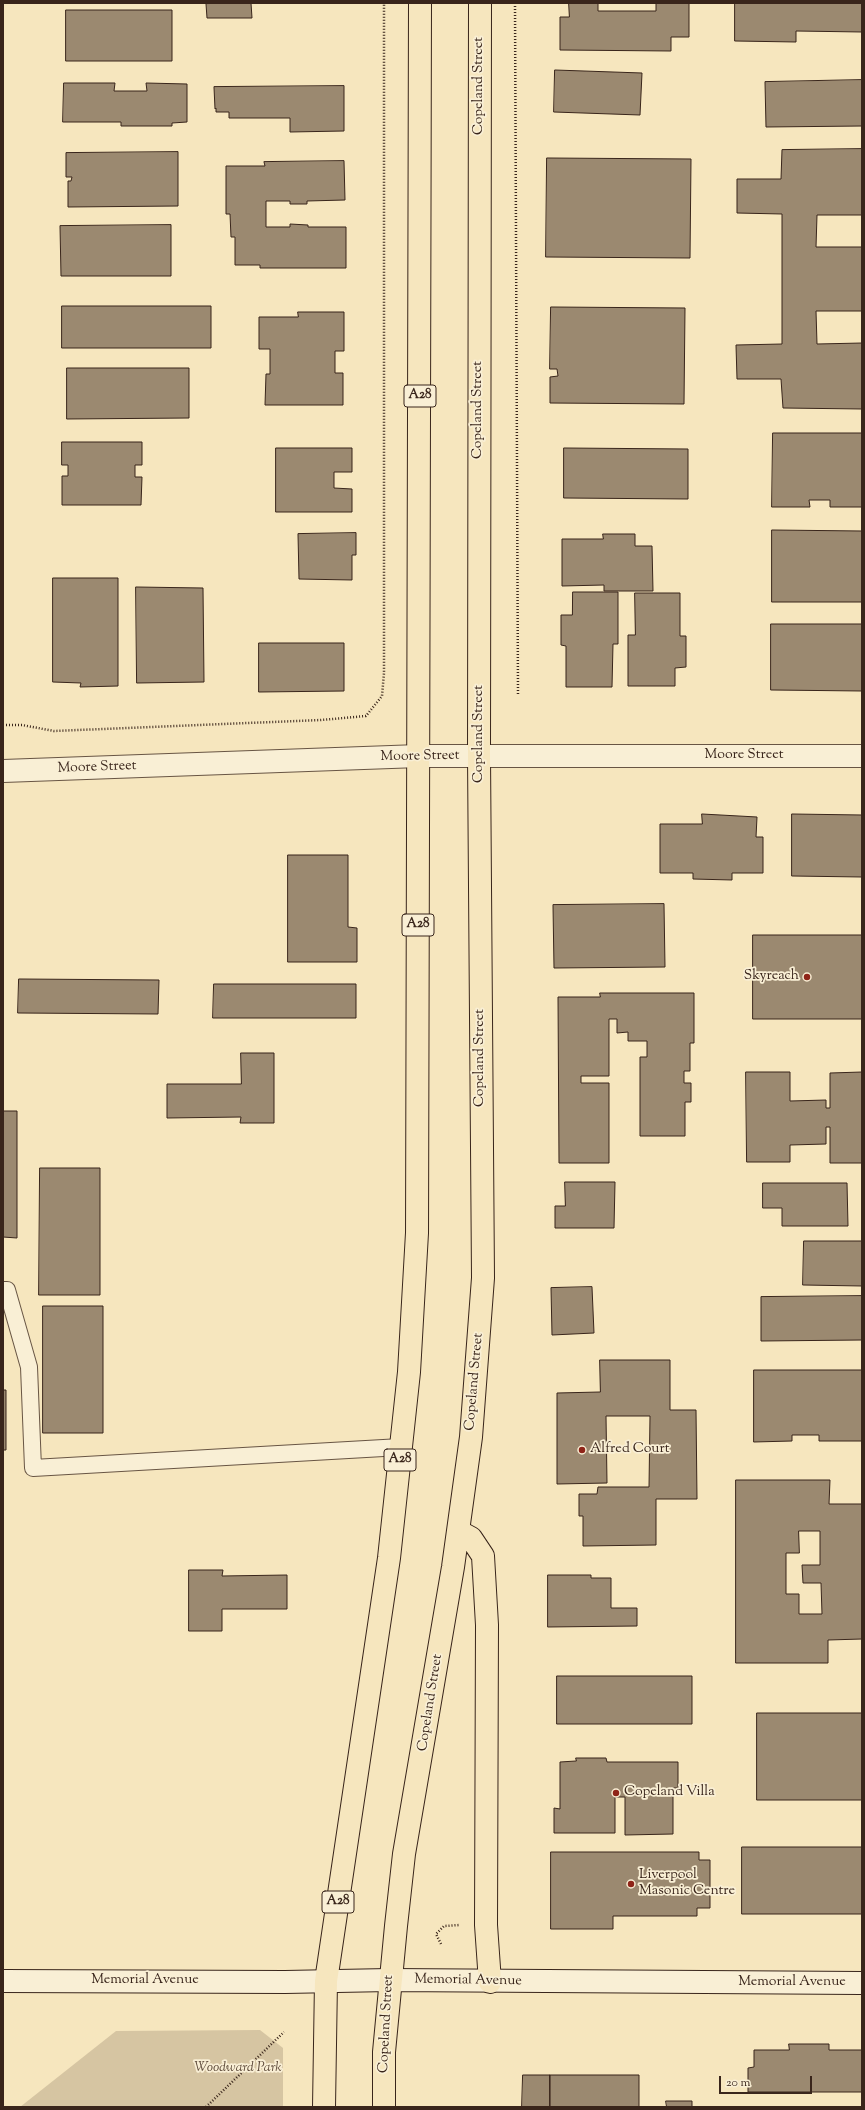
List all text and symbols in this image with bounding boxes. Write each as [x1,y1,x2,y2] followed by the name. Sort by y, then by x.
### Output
[472,37,488,135] street label: Copeland Street
[471,361,487,459] street label: Copeland Street
[404,385,436,407] road number: A28
[472,685,488,783] street label: Copeland Street
[380,748,460,766] street label: Moore Street
[705,748,783,764] street label: Moore Street
[57,758,137,778] street label: Moore Street
[402,914,434,936] road number: A28
[744,969,799,985] place label: Skyreach
[802,972,812,982] marker: Skyreach
[473,1009,489,1107] street label: Copeland Street
[462,1332,488,1432] street label: Copeland Street
[590,1442,669,1458] place label: Alfred Court
[577,1445,587,1455] marker: Alfred Court
[384,1449,416,1471] road number: A28
[415,1653,447,1753] street label: Copeland Street
[624,1785,715,1801] place label: Copeland Villa
[611,1788,621,1798] marker: Copeland Villa
[639,1868,735,1900] place label: Liverpool Masonic Centre
[626,1879,636,1889] marker: Liverpool Masonic Centre
[322,1891,354,1913] road number: A28
[414,1972,522,1990] street label: Memorial Avenue
[91,1973,199,1989] street label: Memorial Avenue
[376,1975,398,2073] street label: Copeland Street
[738,1975,846,1991] street label: Memorial Avenue
[194,2061,282,2077] park label: Woodward Park
[721,2068,814,2094] scale bar
[726,2074,750,2092] text: 20 m

